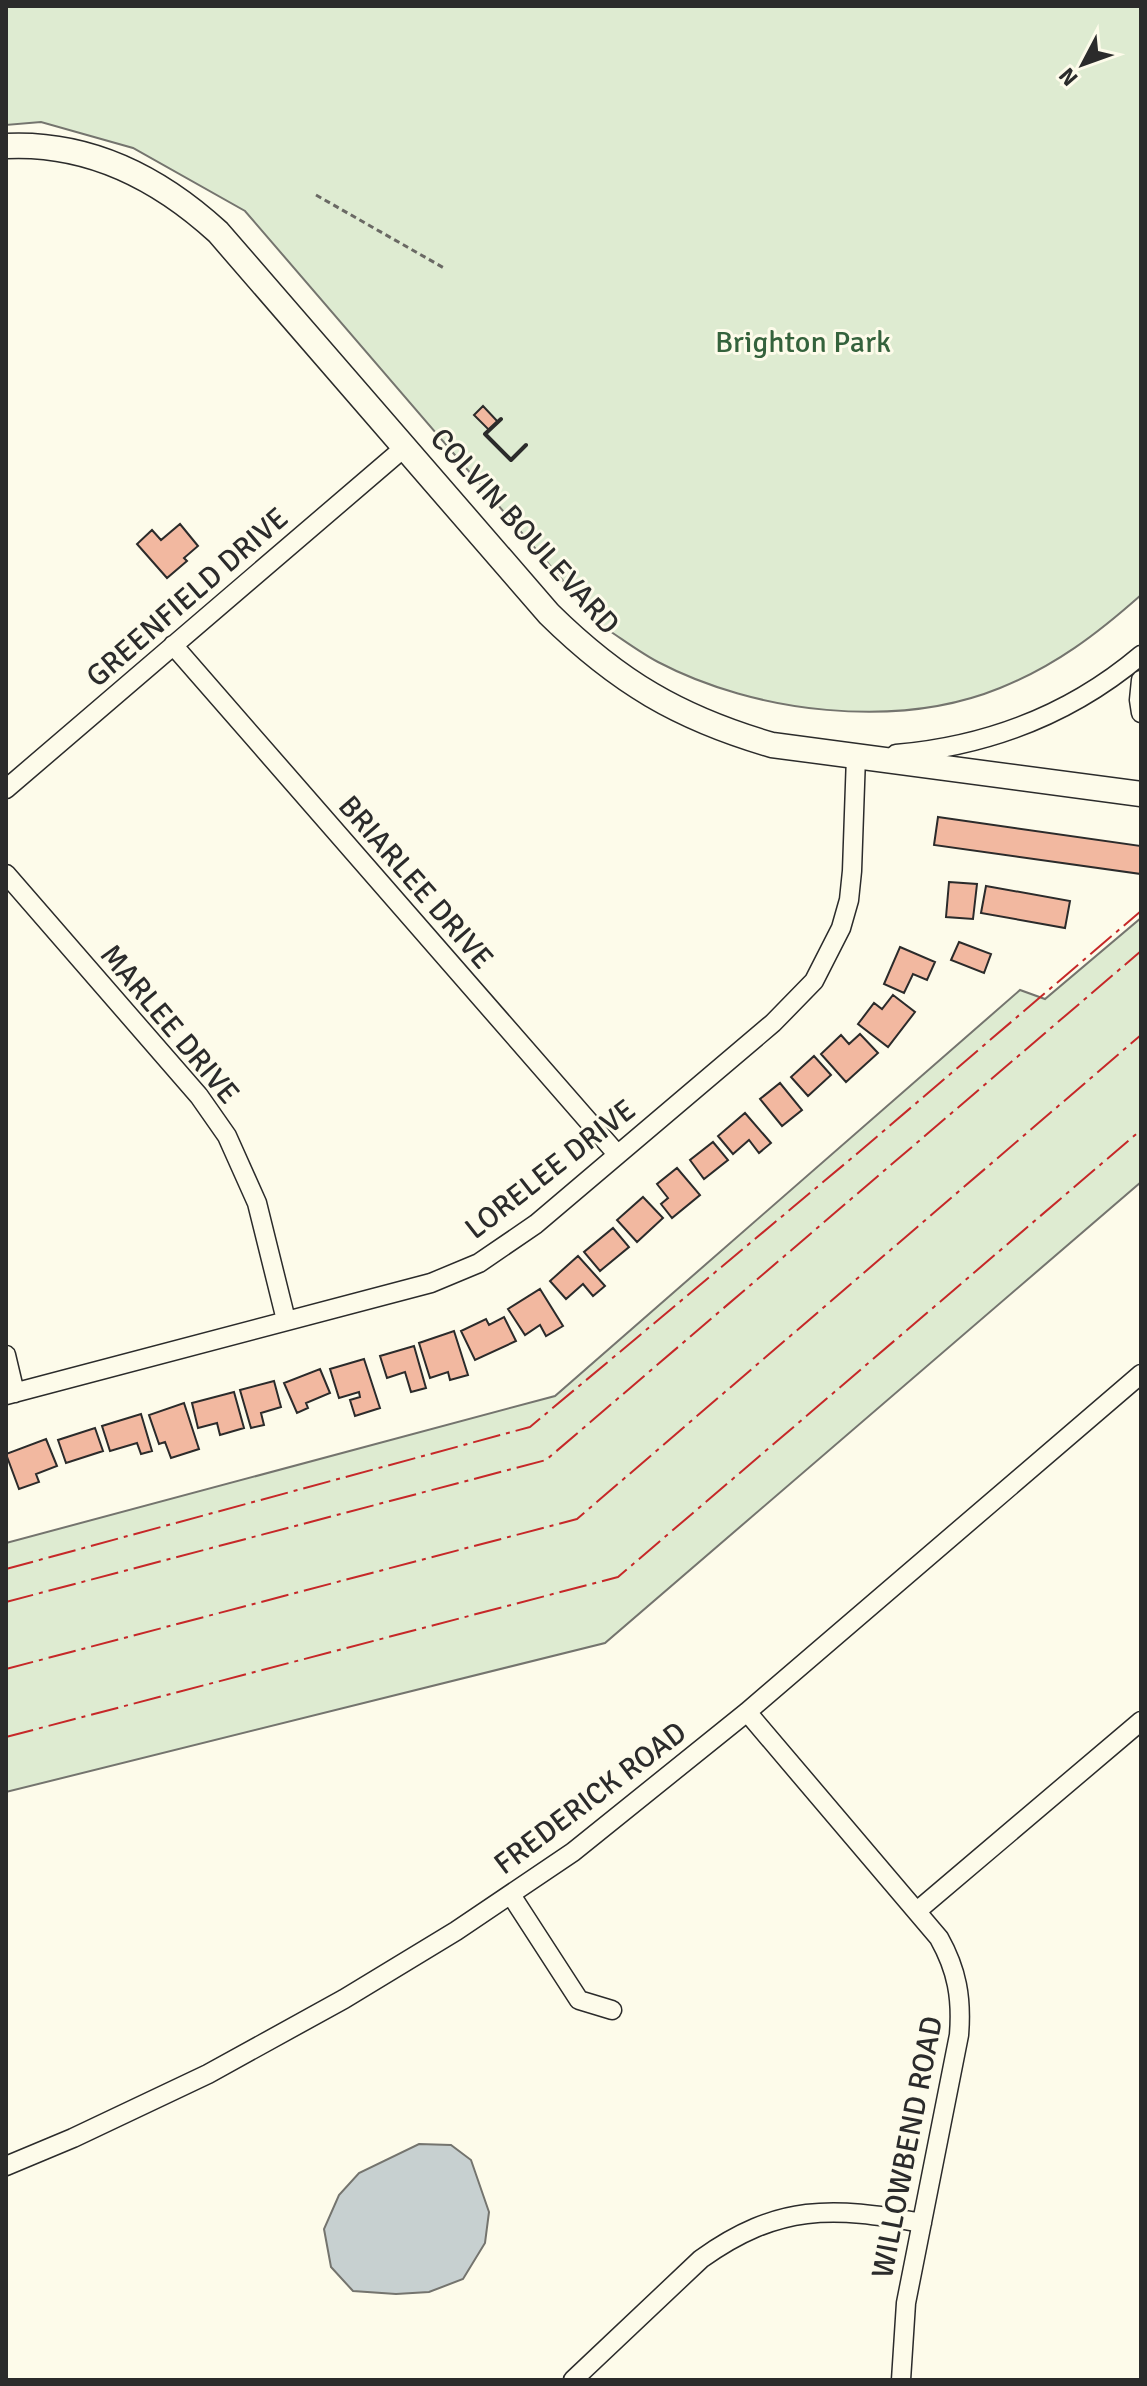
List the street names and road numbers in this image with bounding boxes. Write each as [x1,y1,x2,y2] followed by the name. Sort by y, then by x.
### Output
[422,420,627,642] street label: COLVIN BOULEVARD
[79,500,296,695] street label: GREENFIELD DRIVE
[330,788,501,977] street label: BRIARLEE DRIVE
[92,937,247,1112] street label: MARLEE DRIVE
[458,1091,643,1247] street label: LORELEE DRIVE
[487,1714,694,1883] street label: FREDERICK ROAD
[864,2013,951,2281] street label: WILLOWBEND ROAD

